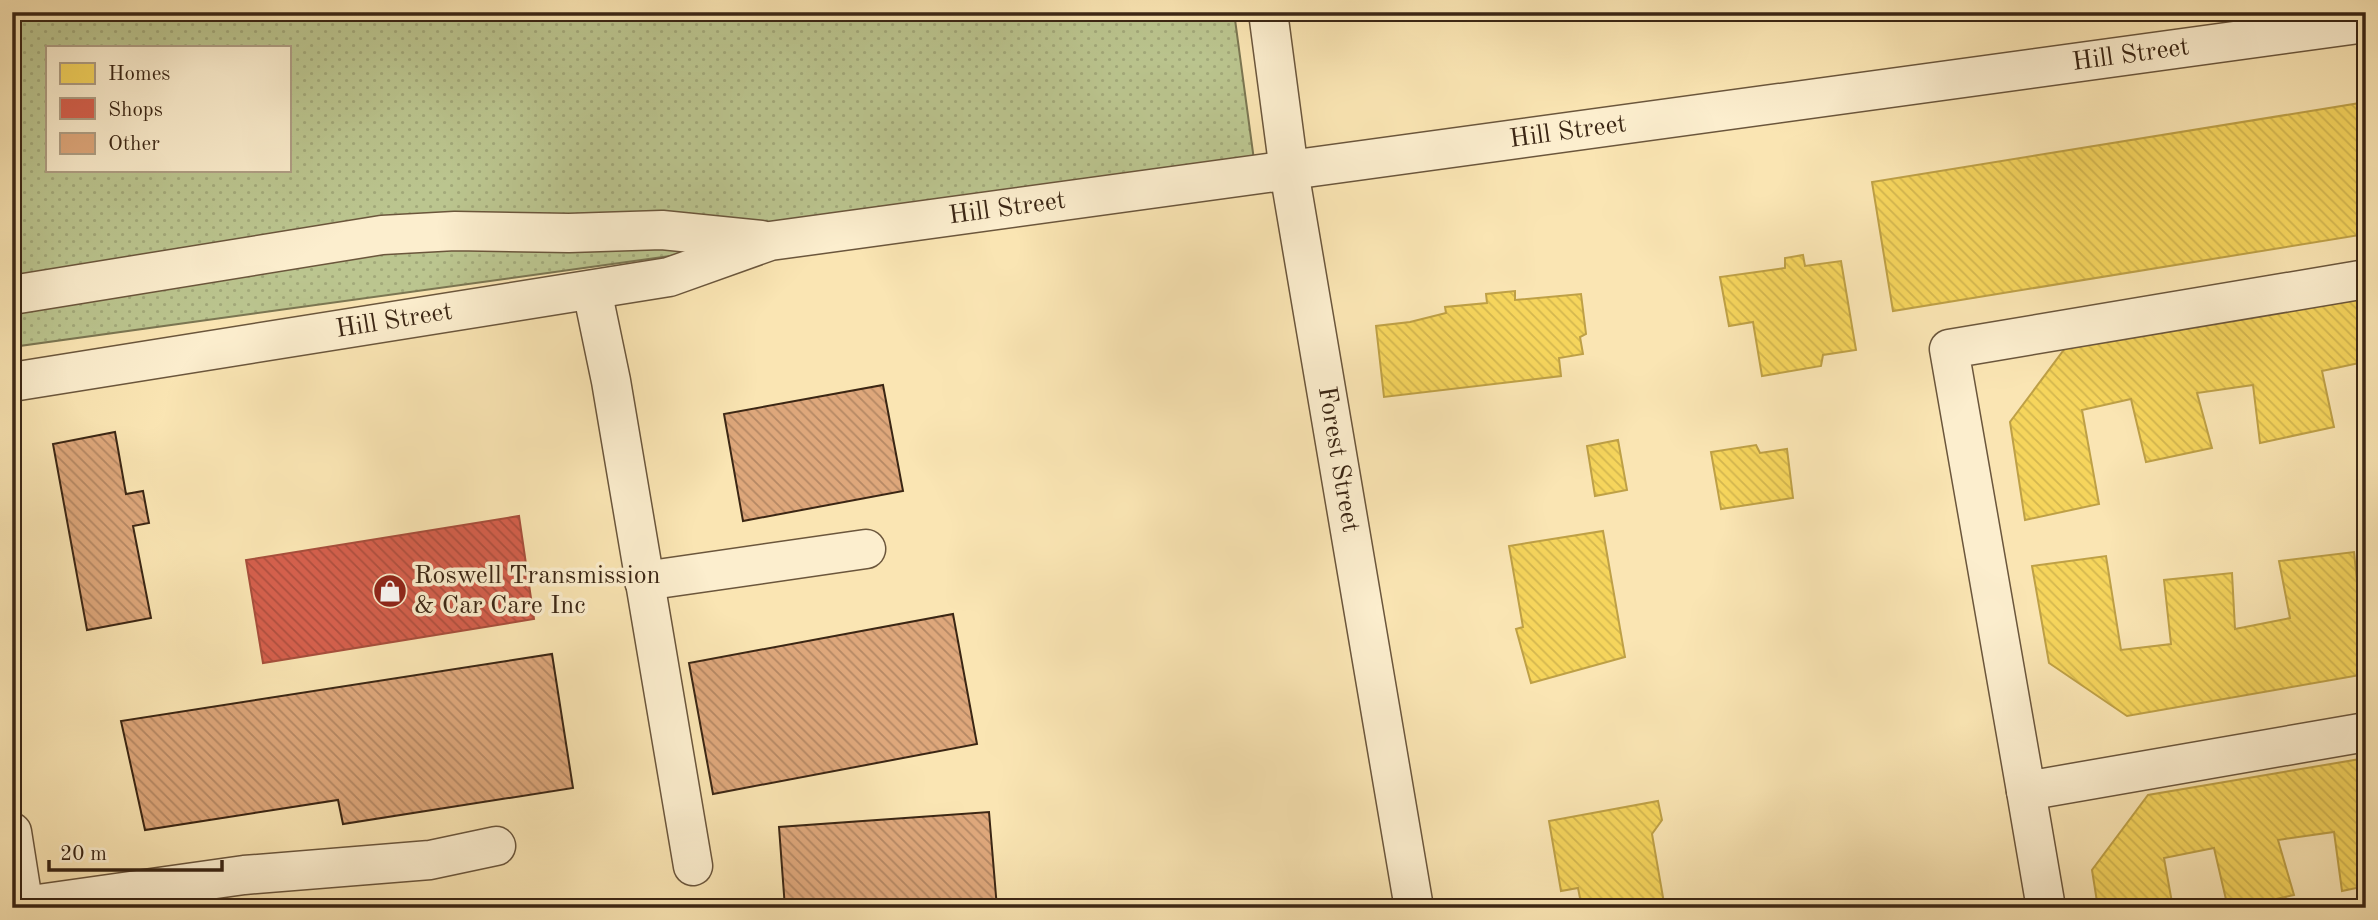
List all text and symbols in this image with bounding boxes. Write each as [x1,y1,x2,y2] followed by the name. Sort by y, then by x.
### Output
[2071,34,2191,76] street label: Hill Street
[46,46,290,172] legend
[108,64,170,85] text: Homes
[108,100,163,121] text: Shops
[1508,111,1628,153] street label: Hill Street
[108,134,160,155] text: Other
[947,188,1067,229] street label: Hill Street
[334,299,454,343] street label: Hill Street
[1313,384,1363,535] street label: Forest Street
[414,563,661,619] place label: Roswell Transmission & Car Care Inc
[371,572,409,610] shop icon: Roswell Transmission & Car Care Inc
[49,829,222,873] scale bar
[60,844,107,865] text: 20 m

